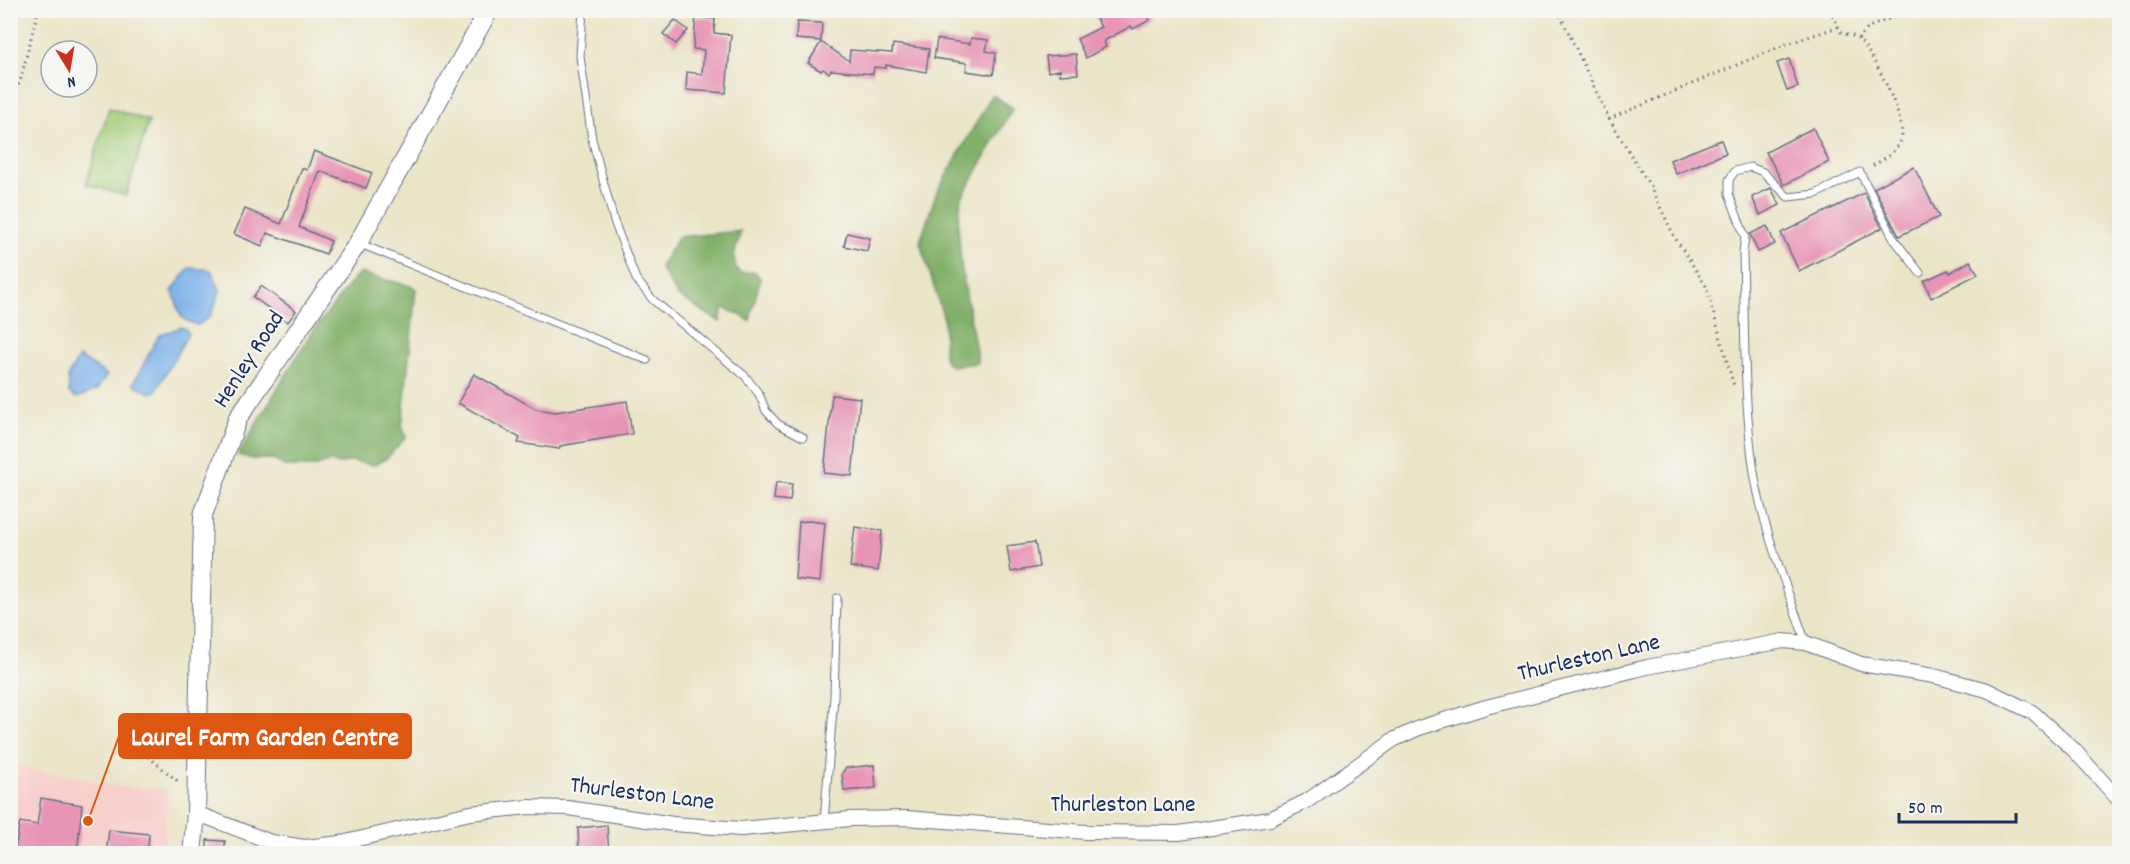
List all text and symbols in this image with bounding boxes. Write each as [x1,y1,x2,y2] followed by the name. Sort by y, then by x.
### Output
[39,39,99,99] north arrow
[65,69,77,93] text: N
[206,304,294,416] street label: Henley Road
[1515,626,1663,692] street label: Thurleston Lane
[119,714,411,758] callout: Laurel Farm Garden Centre
[131,721,399,758] text: Laurel Farm Garden Centre
[568,769,716,821] street label: Thurleston Lane
[1899,786,2016,824] scale bar
[1050,789,1196,823] street label: Thurleston Lane
[1908,797,1943,822] text: 50 m

